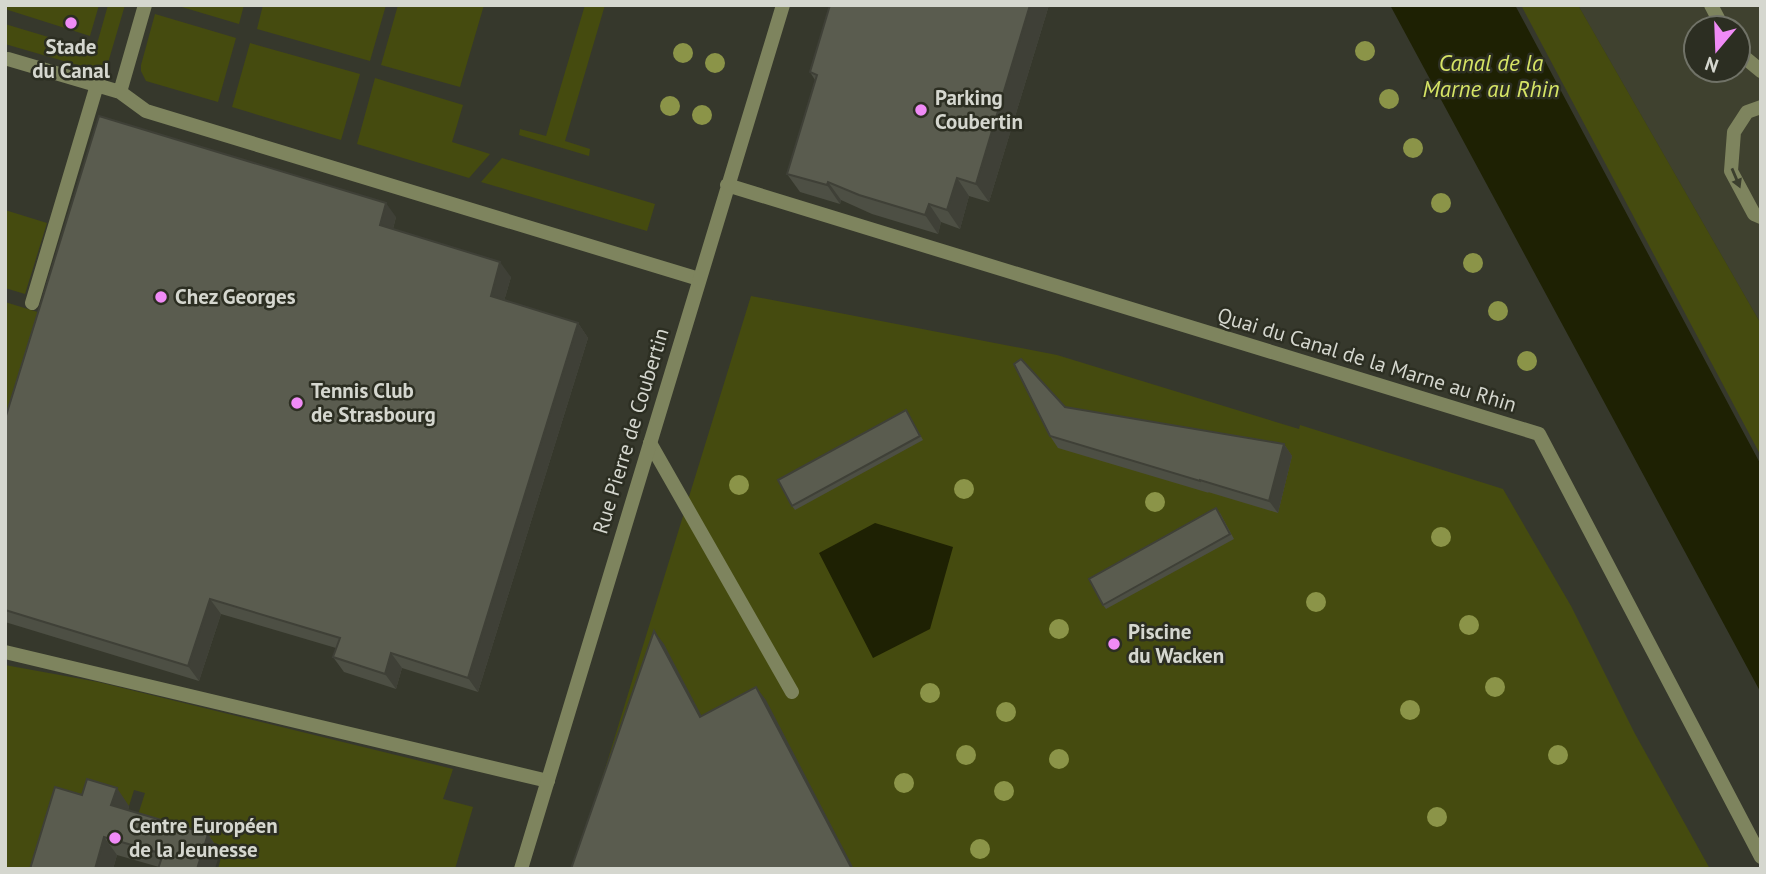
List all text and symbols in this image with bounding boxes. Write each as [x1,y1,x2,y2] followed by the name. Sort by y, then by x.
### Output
[1682,14,1752,84] north arrow
[63,15,79,31] marker: Stade du Canal
[32,33,111,84] place label: Stade du Canal
[1422,48,1560,103] water label: Canal de la Marne au Rhin
[1702,52,1721,78] text: N
[935,84,1023,135] place label: Parking Coubertin
[913,102,929,118] marker: Parking Coubertin
[1730,168,1742,188] one-way arrow
[175,283,296,310] place label: Chez Georges
[153,289,169,305] marker: Chez Georges
[1214,301,1520,418] street label: Quai du Canal de la Marne au Rhin
[586,325,675,537] street label: Rue Pierre de Coubertin
[311,377,436,428] place label: Tennis Club de Strasbourg
[289,395,305,411] marker: Tennis Club de Strasbourg
[1128,618,1224,669] place label: Piscine du Wacken
[1106,636,1122,652] marker: Piscine du Wacken
[129,812,278,863] place label: Centre Européen de la Jeunesse
[107,830,123,846] marker: Centre Européen de la Jeunesse

